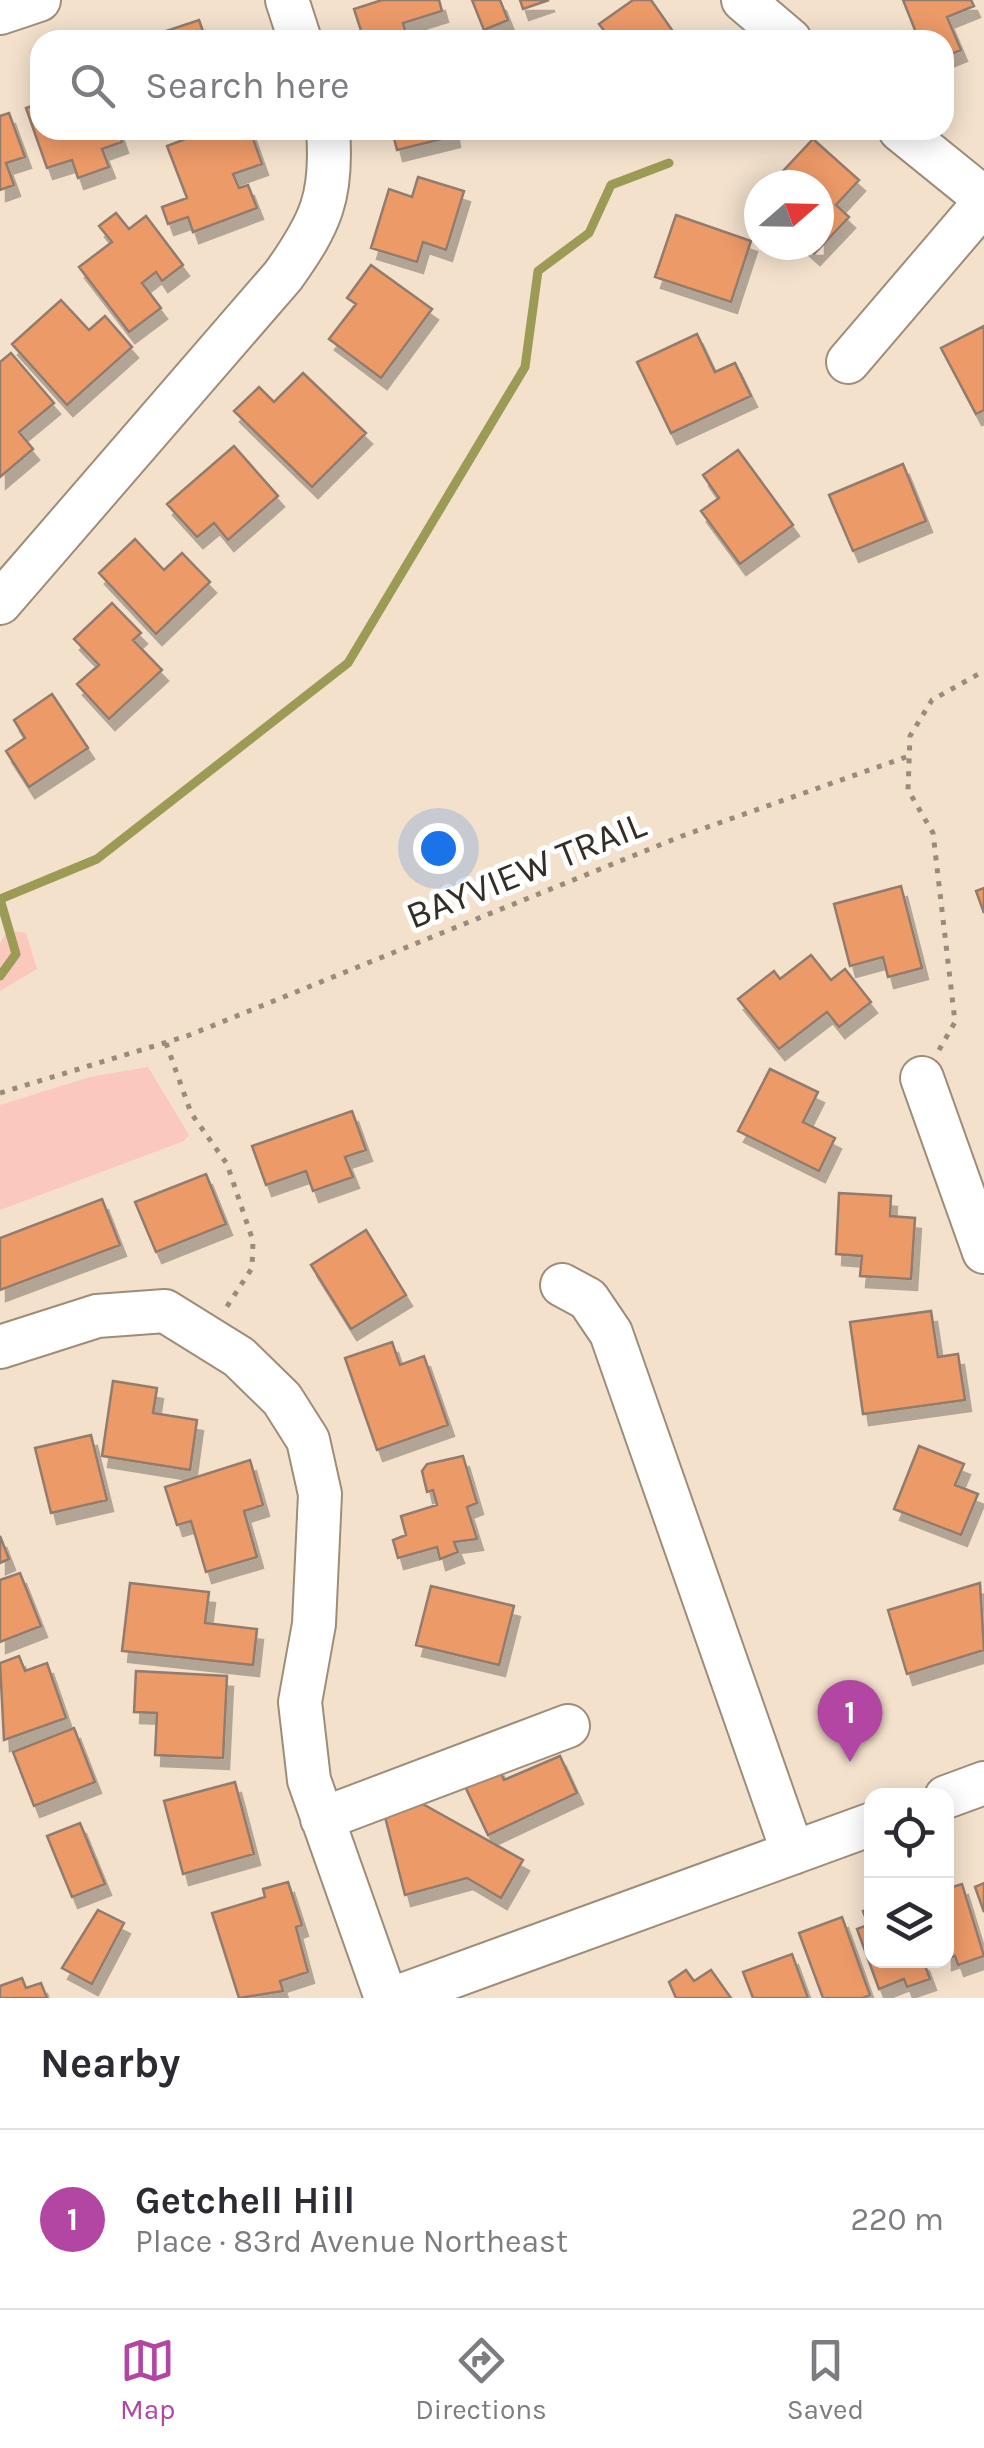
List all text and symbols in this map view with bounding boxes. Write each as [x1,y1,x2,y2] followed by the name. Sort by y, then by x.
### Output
[30,30,954,140] search box
[65,58,120,113] icon: search
[145,63,349,108] text: Search here
[744,170,834,260] north arrow
[400,801,652,938] street label: BAYVIEW TRAIL
[413,823,464,874] your location
[818,1680,882,1762] pin: 1
[864,1788,954,1968] map controls
[864,1788,954,1878] button: locate
[864,1878,954,1968] button: layers
[40,2038,180,2088] text: Nearby
[135,2178,355,2223] text: Getchell Hill
[67,2201,78,2238] text: 1
[850,2201,944,2238] text: 220 m
[135,2223,568,2260] text: Place · 83rd Avenue Northeast
[120,2333,175,2426] tab: Map
[415,2333,547,2426] tab: Directions
[787,2333,864,2426] tab: Saved

